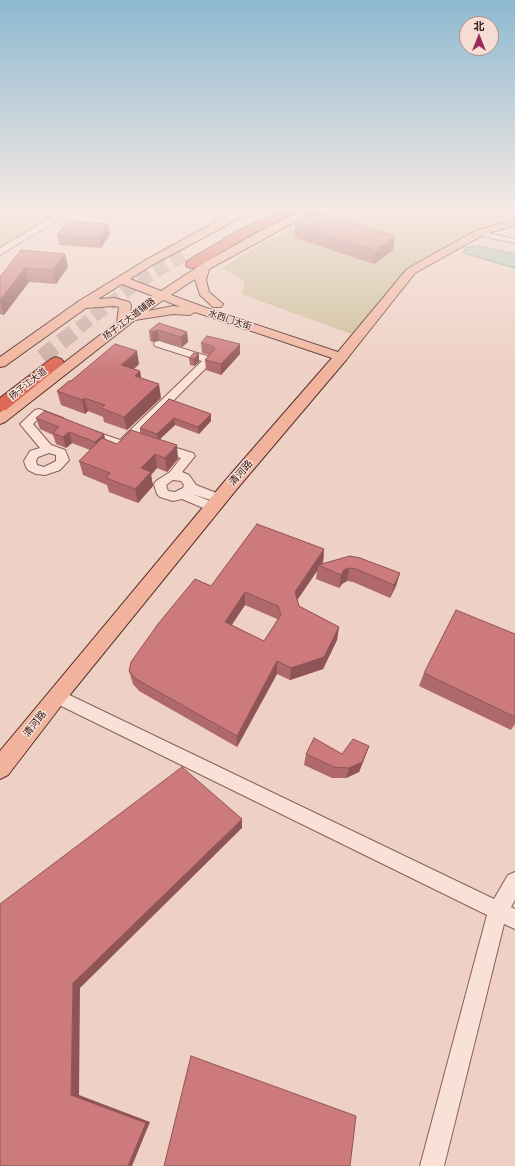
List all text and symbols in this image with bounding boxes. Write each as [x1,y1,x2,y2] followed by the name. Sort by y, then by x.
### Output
[459,16,499,56] north arrow
[474,17,485,33] text: 北
[101,296,157,342] street label: 扬子江大道辅路
[207,308,253,332] street label: 水西门大街
[7,366,49,402] street label: 扬子江大道
[227,458,255,488] street label: 清河路
[21,708,49,740] street label: 清河路

